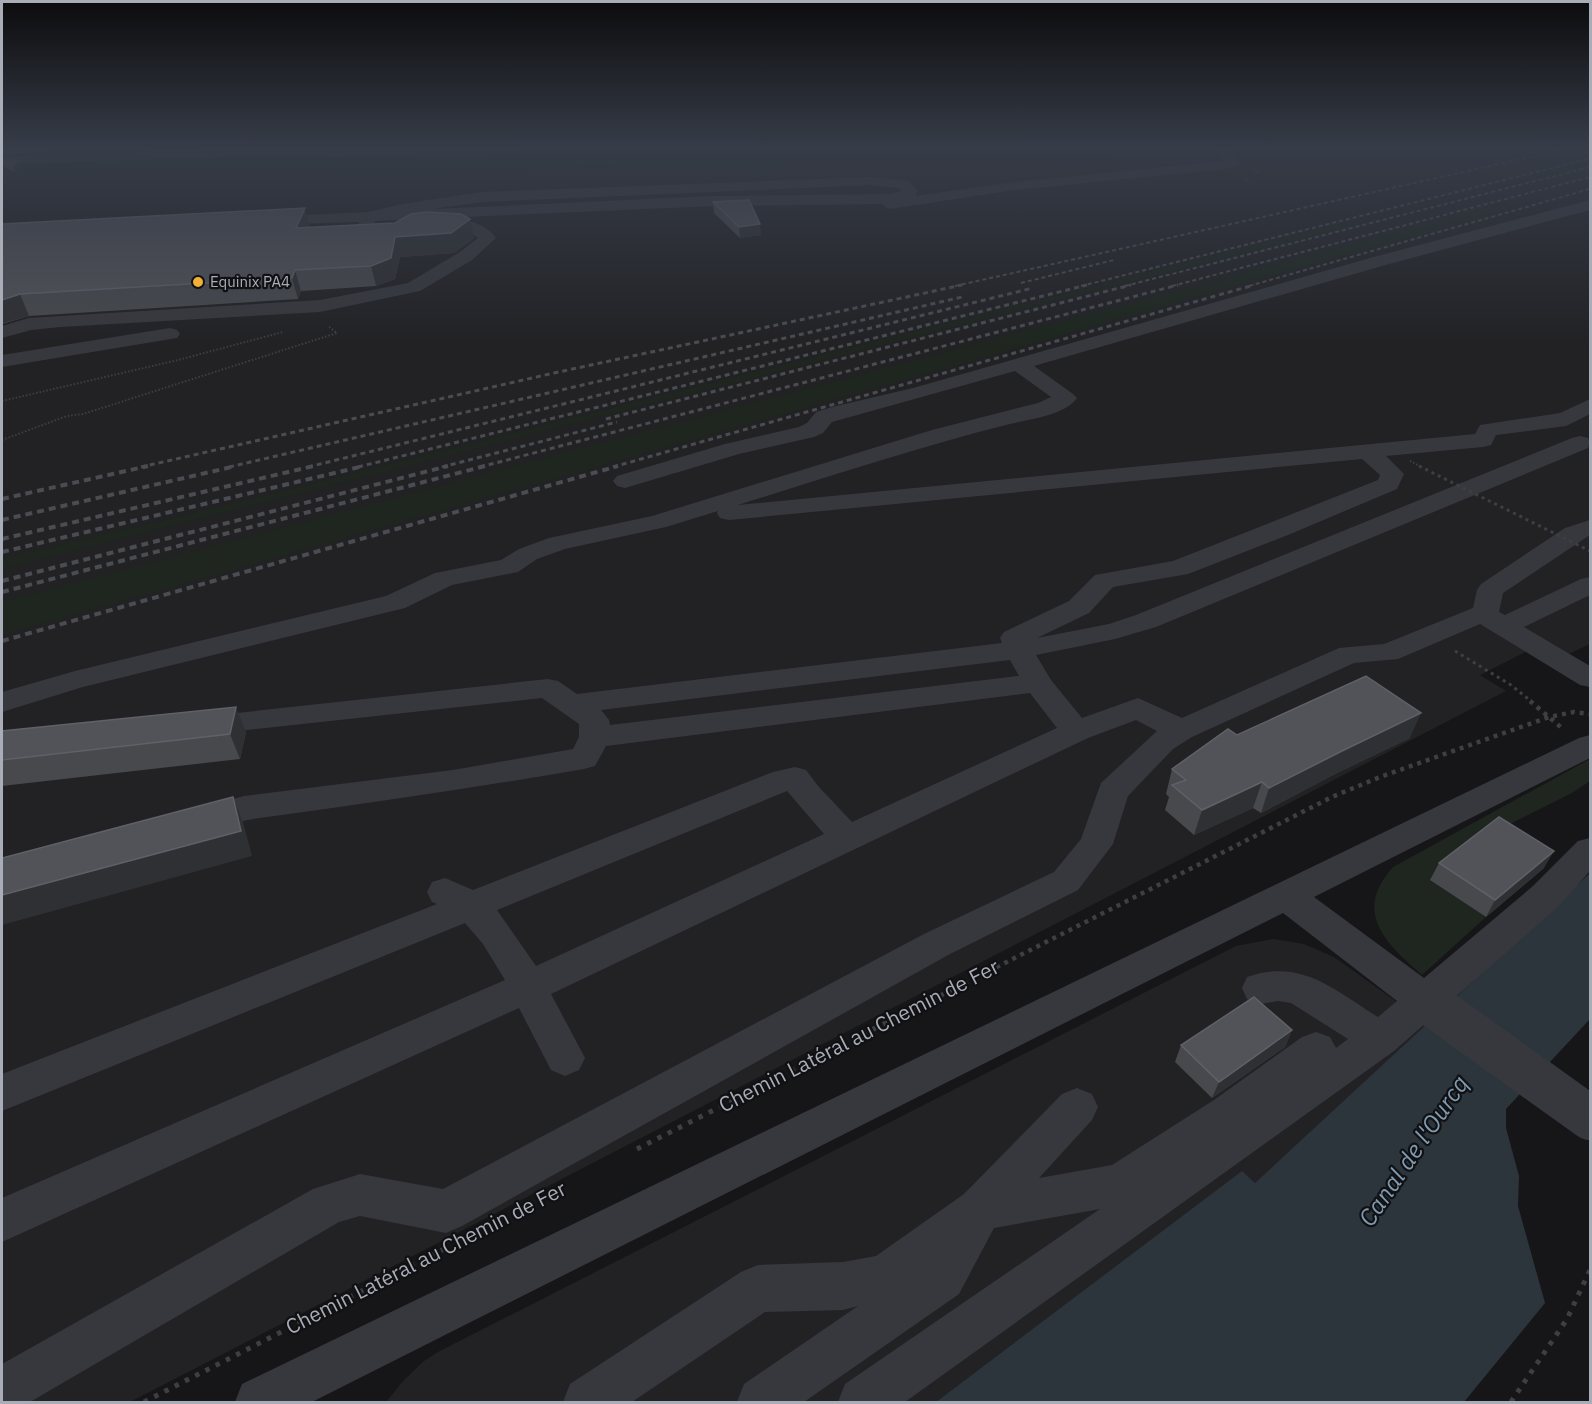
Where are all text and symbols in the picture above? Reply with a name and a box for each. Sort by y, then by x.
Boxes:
place label: Equinix PA4 [210,272,290,291]
marker: Equinix PA4 [191,275,205,289]
street label: Chemin Latéral au Chemin de Fer [714,952,1004,1118]
water label: Canal de l'Ourcq [1351,1069,1475,1232]
street label: Chemin Latéral au Chemin de Fer [281,1174,571,1340]

